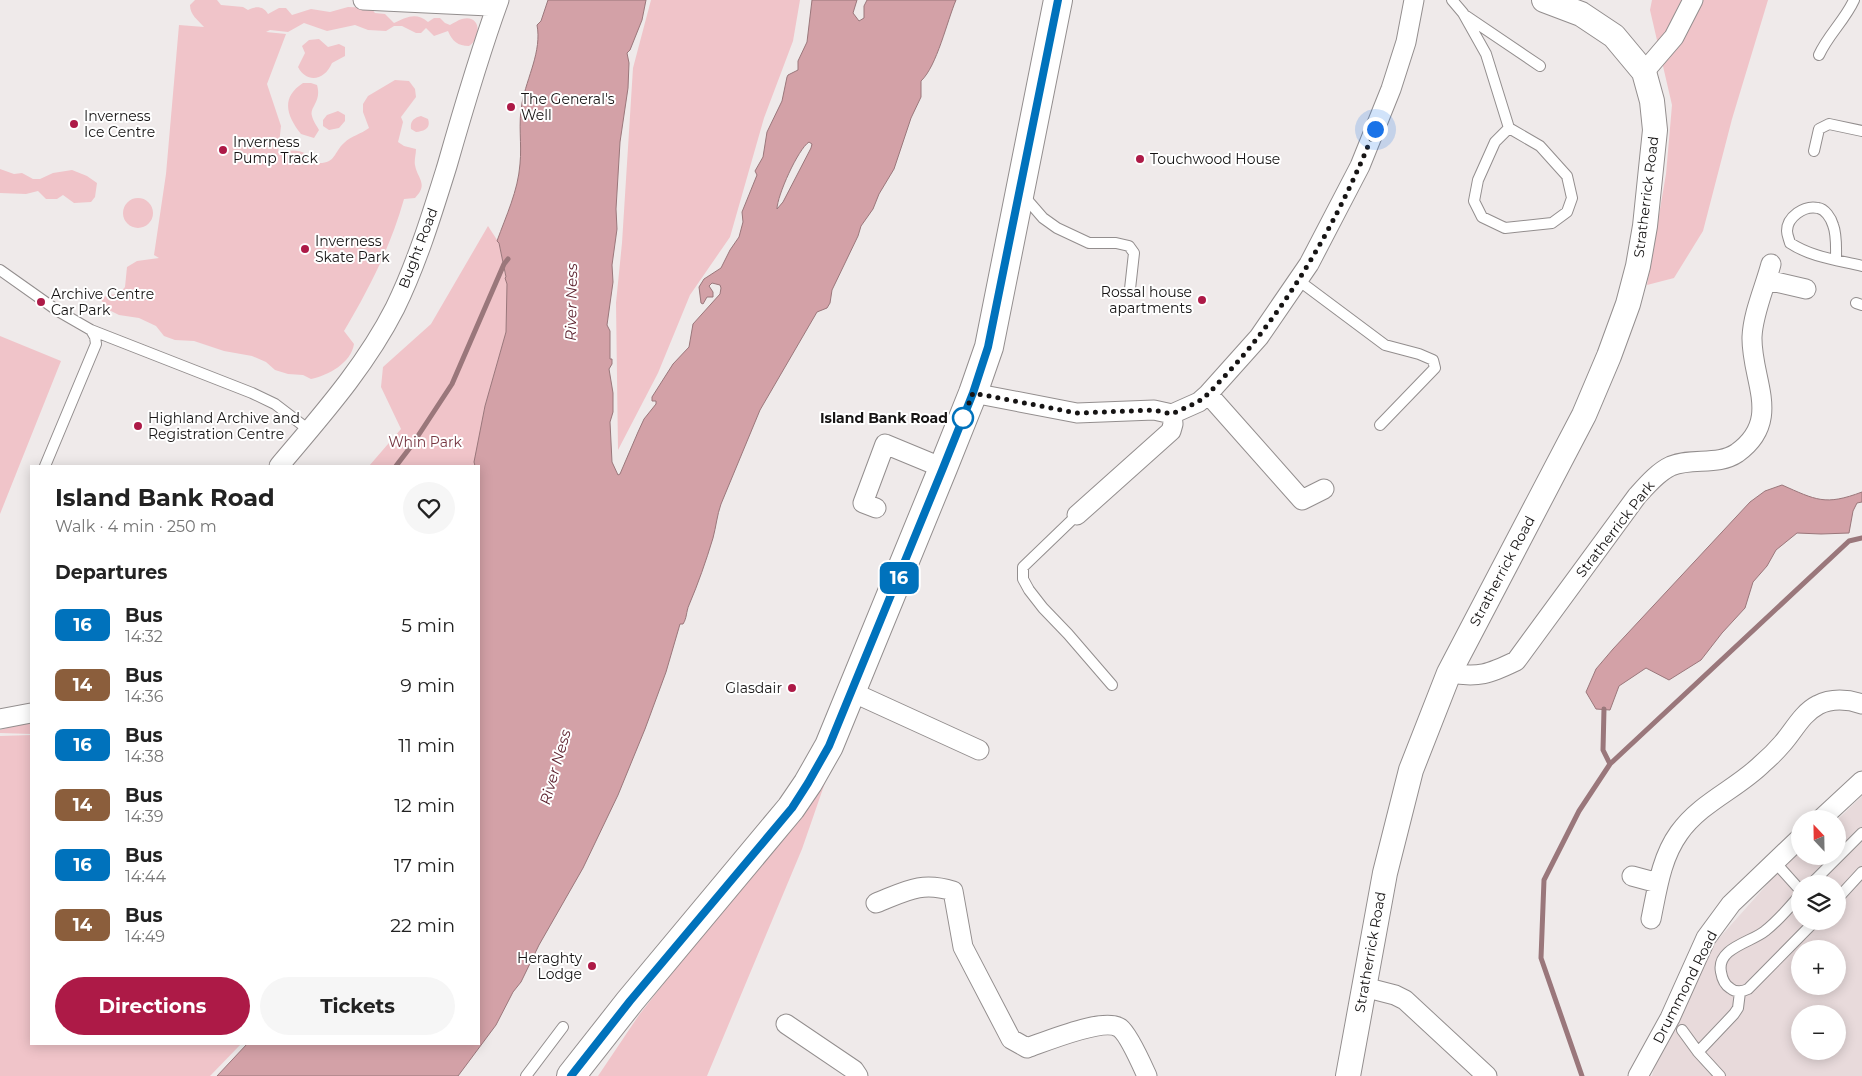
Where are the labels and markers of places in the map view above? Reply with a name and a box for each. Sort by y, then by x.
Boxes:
place label: The General's Well [521,90,615,124]
marker: The General's Well [505,101,517,113]
place label: Inverness Ice Centre [84,107,155,141]
marker: Inverness Ice Centre [68,118,80,130]
place label: Inverness Pump Track [233,133,318,167]
marker: Inverness Pump Track [217,144,229,156]
place label: Touchwood House [1150,150,1280,168]
marker: Touchwood House [1134,153,1146,165]
place label: Inverness Skate Park [315,232,390,266]
marker: Inverness Skate Park [299,243,311,255]
place label: Rossal house apartments [1101,283,1192,317]
place label: Archive Centre Car Park [51,285,154,319]
marker: Rossal house apartments [1196,294,1208,306]
marker: Archive Centre Car Park [35,296,47,308]
marker: Island Bank Road [952,407,974,429]
place label: Highland Archive and Registration Centre [148,409,300,443]
place label: Island Bank Road [820,409,948,427]
marker: Highland Archive and Registration Centre [132,420,144,432]
place label: Glasdair [725,679,782,697]
marker: Glasdair [786,682,798,694]
place label: Heraghty Lodge [517,949,582,983]
marker: Heraghty Lodge [586,960,598,972]

